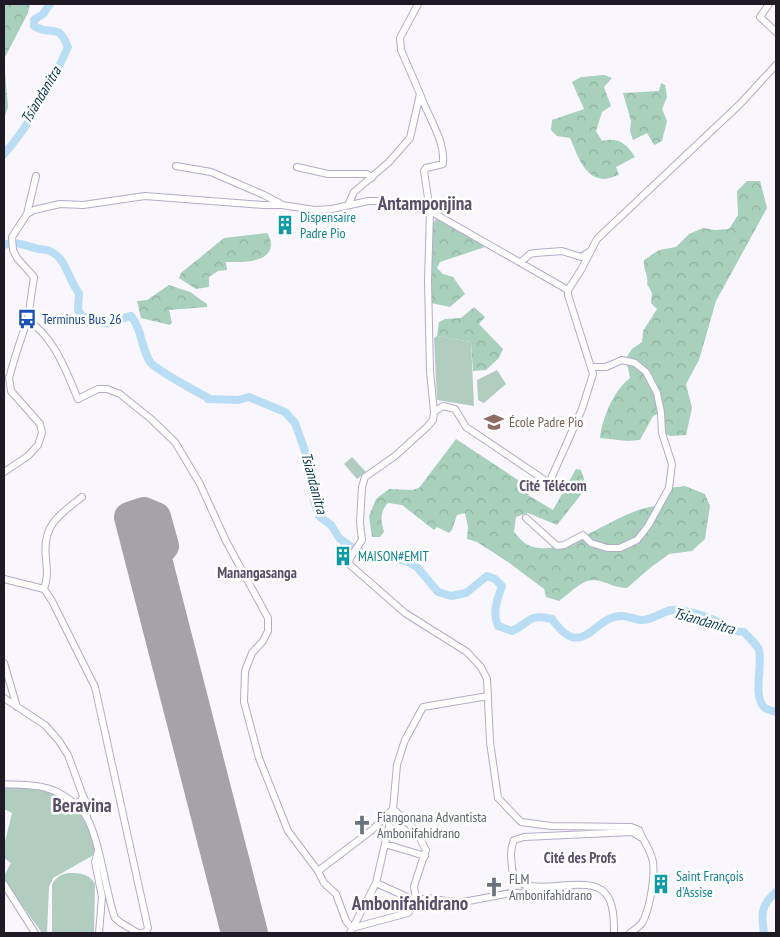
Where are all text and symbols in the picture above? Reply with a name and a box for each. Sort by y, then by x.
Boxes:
water label: Tsiandanitra [16,62,65,127]
district label: Antamponjina [377,191,472,215]
place label: Dispensaire Padre Pio [300,208,356,242]
building icon: Dispensaire Padre Pio [274,214,296,236]
bus stop icon: Terminus Bus 26 [16,308,38,330]
place label: Terminus Bus 26 [42,310,121,328]
school or university icon: École Padre Pio [483,411,505,433]
place label: École Padre Pio [509,413,583,431]
water label: Tsiandanitra [297,450,332,517]
district label: Cité Télécom [519,476,587,495]
building icon: MAISON#EMIT [332,545,354,567]
place label: MAISON#EMIT [358,547,429,565]
district label: Manangasanga [217,563,297,582]
water label: Tsiandanitra [671,603,738,639]
district label: Beravina [52,793,112,817]
place label: Fiangonana Advantista Ambonifahidrano [377,808,487,842]
church icon: Fiangonana Advantista Ambonifahidrano [351,814,373,836]
district label: Cité des Profs [544,848,616,867]
place label: Saint François d'Assise [676,867,744,901]
place label: FLM Ambonifahidrano [509,870,592,904]
building icon: Saint François d'Assise [650,873,672,895]
church icon: FLM Ambonifahidrano [483,876,505,898]
district label: Ambonifahidrano [351,891,468,915]

